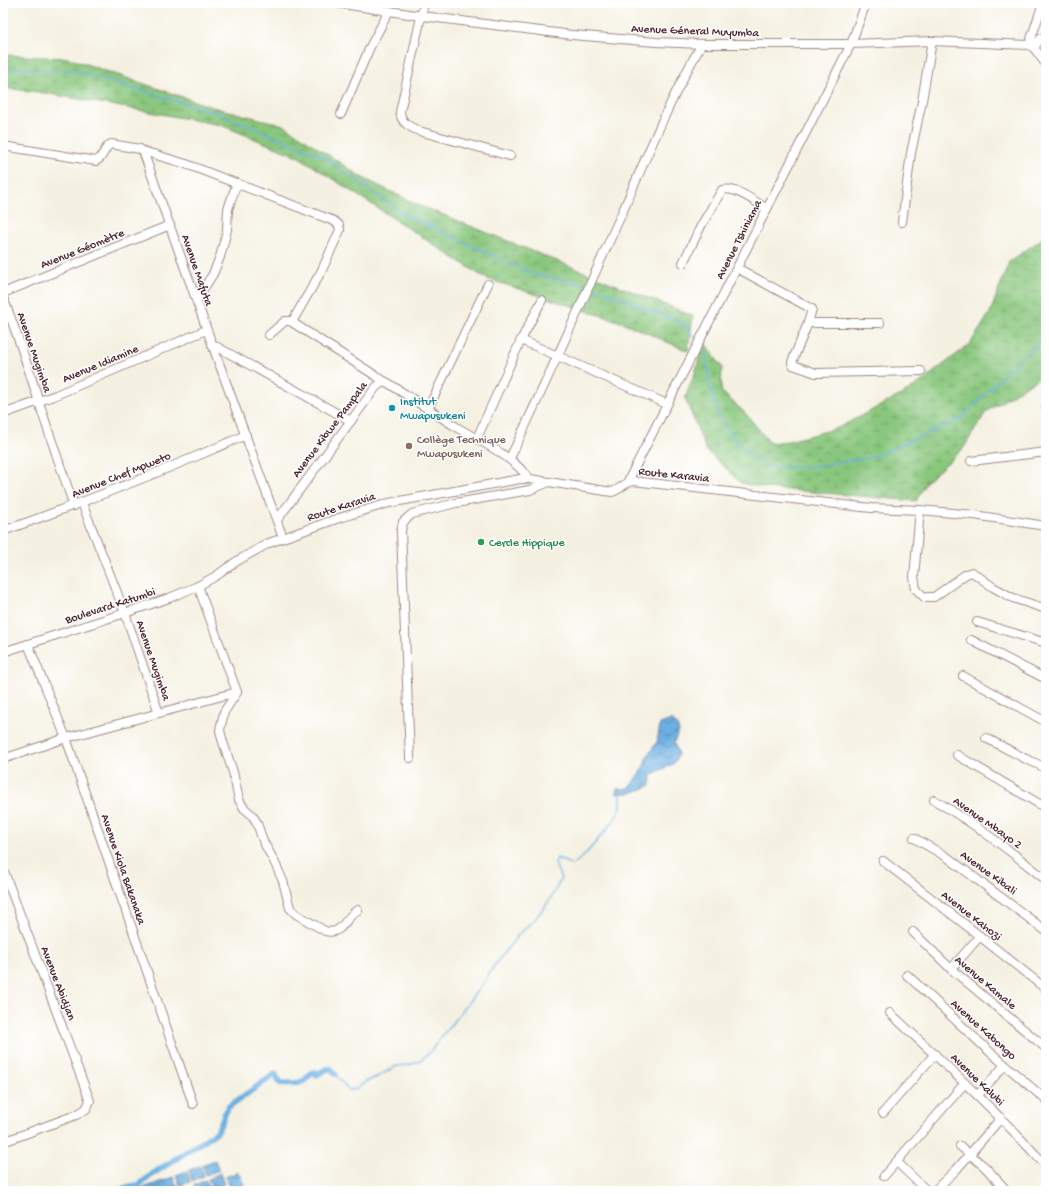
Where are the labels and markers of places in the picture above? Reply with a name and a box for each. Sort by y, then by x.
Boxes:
place label: Institut Mwapusukeni [400,396,466,424]
marker: Institut Mwapusukeni [387,403,397,413]
place label: Collège Technique Mwapusukeni [417,434,507,462]
marker: Collège Technique Mwapusukeni [404,441,414,451]
marker: Cercle Hippique [476,537,486,547]
place label: Cercle Hippique [489,537,565,551]

